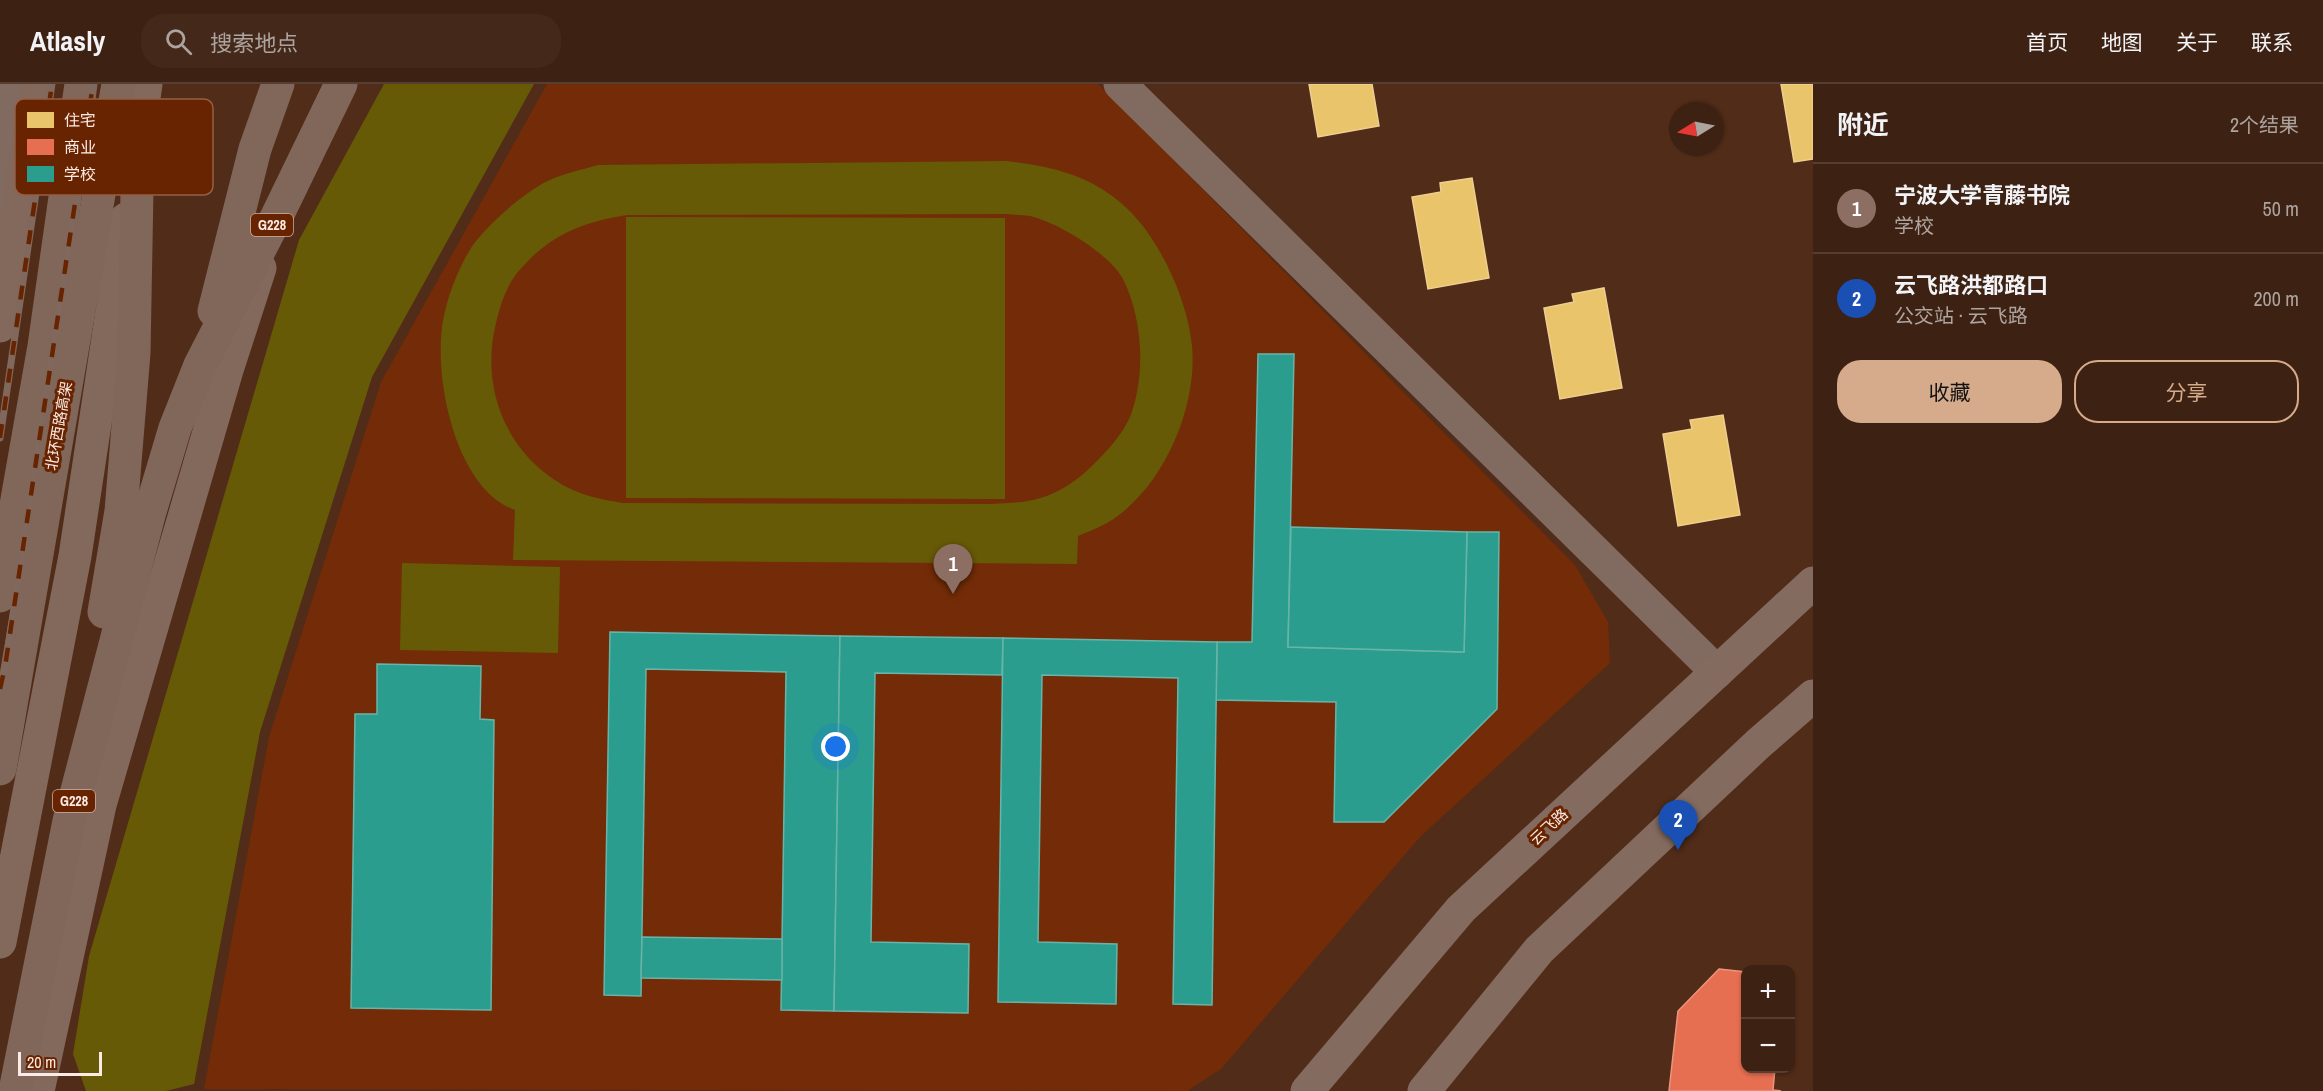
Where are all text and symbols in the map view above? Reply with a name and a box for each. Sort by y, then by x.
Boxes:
search box [141,14,561,68]
text: Atlasly [30,22,105,60]
icon: search [162,25,195,58]
text: 搜索地点 [210,28,298,58]
text: 首页 [2026,28,2068,57]
text: 地图 [2101,28,2143,57]
text: 关于 [2176,28,2218,57]
text: 联系 [2251,28,2293,57]
legend [15,99,213,195]
north arrow [1669,102,1723,156]
text: 附近 [1837,107,1889,142]
text: 住宅 [64,109,96,131]
text: 2个结果 [2230,111,2299,138]
text: 商业 [64,136,96,158]
text: 学校 [64,163,96,185]
text: 宁波大学青藤书院 [1894,180,2070,210]
text: 1 [1852,195,1861,222]
text: 50 m [2263,195,2299,222]
text: 学校 [1894,212,1934,239]
road number: G228 [251,214,293,236]
text: 云飞路洪都路口 [1894,270,2048,300]
text: 2 [1852,285,1861,312]
text: 200 m [2253,285,2299,312]
text: 公交站 · 云飞路 [1894,302,2028,329]
button: 收藏 [1837,360,2062,423]
button: 分享 [2074,360,2299,423]
street label: 北环西路高架 [40,380,77,472]
pin: 1 [934,544,972,594]
your location [821,732,850,761]
road number: G228 [53,790,95,812]
pin: 2 [1658,800,1698,850]
street label: 云飞路 [1525,804,1572,850]
map controls [1741,965,1795,1073]
button: + [1741,965,1795,1019]
button: − [1741,1019,1795,1073]
scale bar [18,1049,102,1076]
text: 20 m [27,1051,56,1073]

